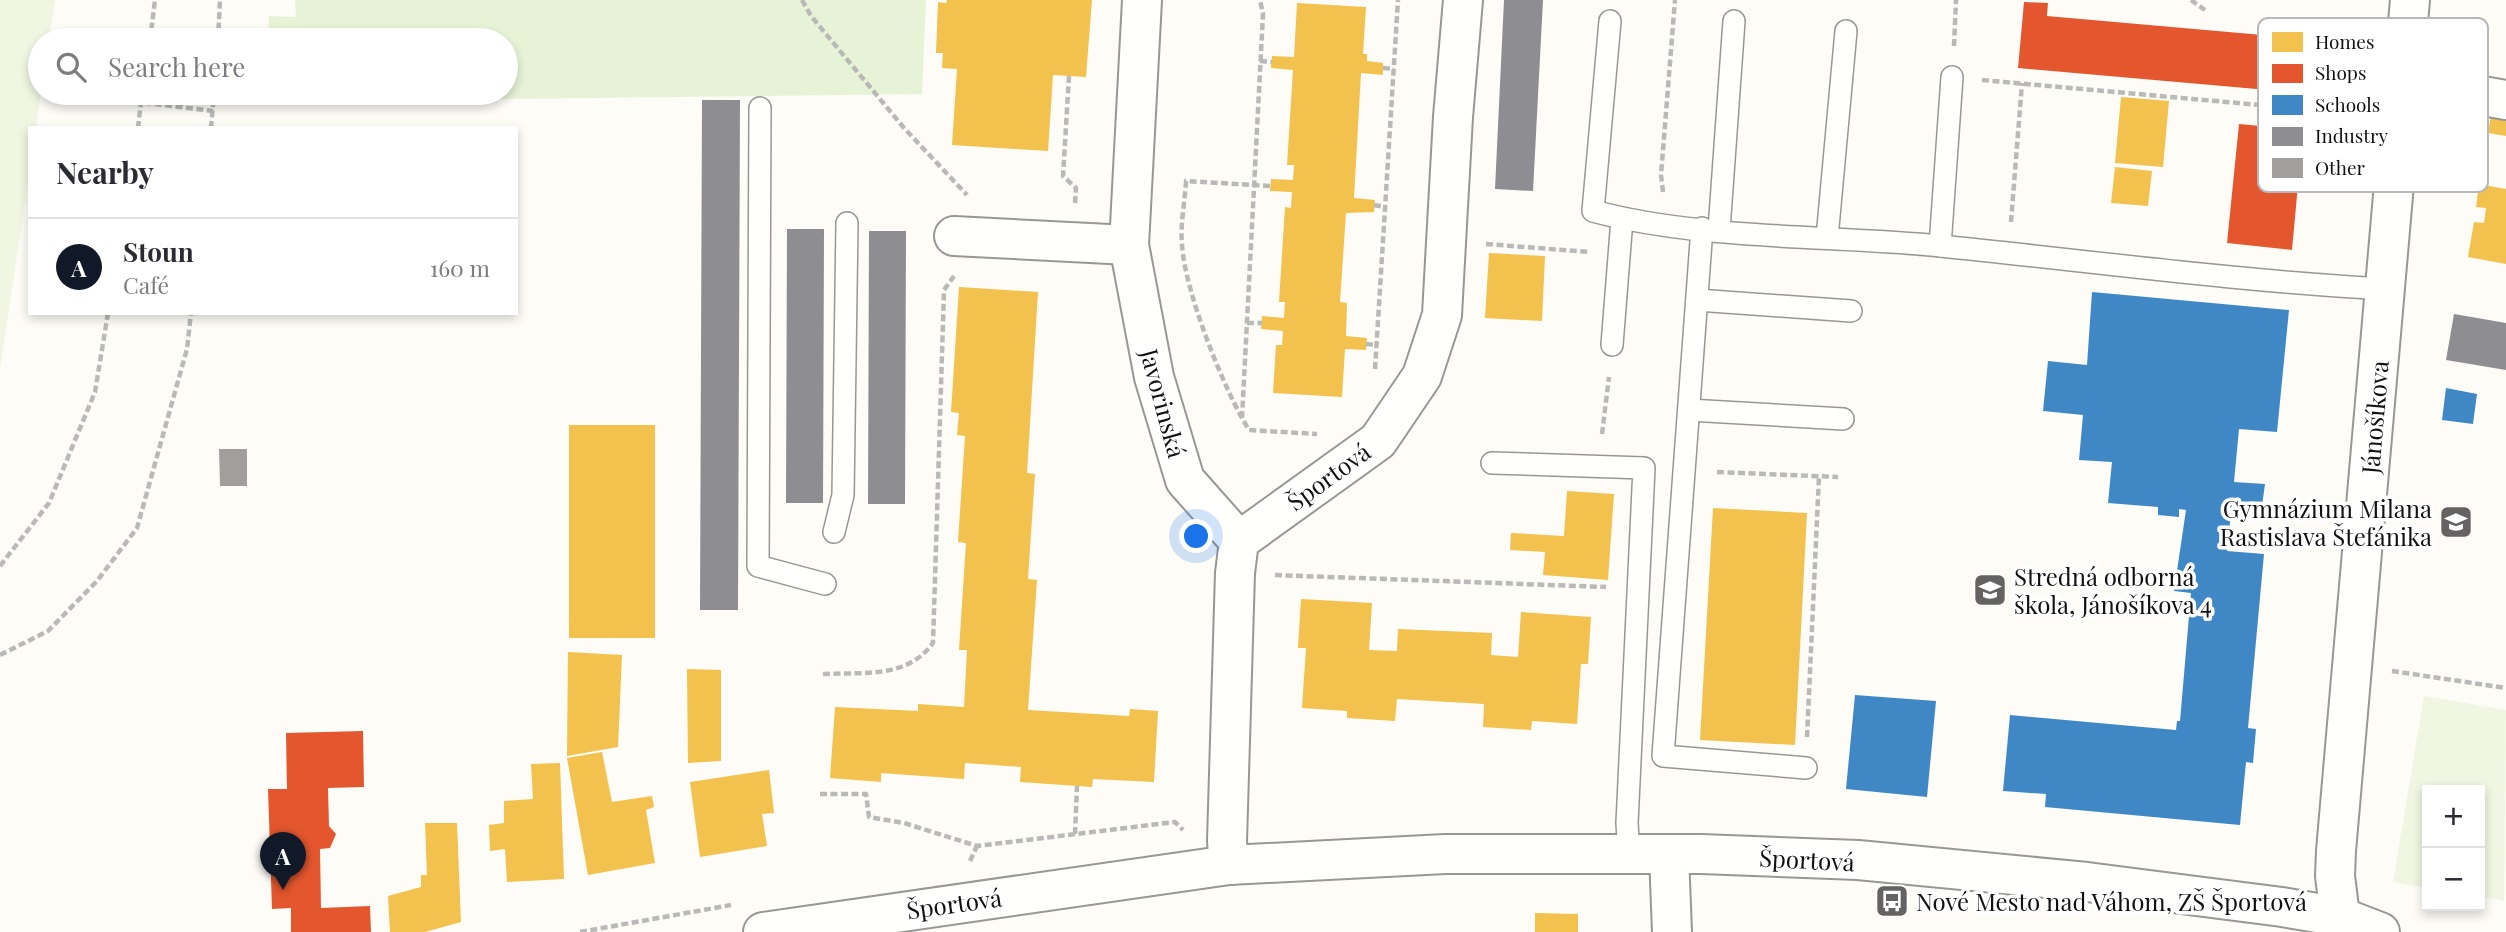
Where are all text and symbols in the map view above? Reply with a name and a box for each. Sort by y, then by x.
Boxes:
legend [2258,18,2488,192]
search box [28,28,518,105]
text: Homes [2315,28,2374,54]
icon: search [52,48,90,86]
text: Search here [108,49,245,84]
text: Shops [2315,59,2366,85]
text: Schools [2315,91,2380,117]
text: Industry [2315,122,2389,148]
text: Nearby [56,152,154,192]
text: Other [2315,154,2366,180]
text: Stoun [123,234,194,269]
text: A [71,252,87,283]
text: 160 m [430,252,490,283]
text: Café [123,269,169,300]
street label: Javorinská [1134,344,1194,461]
street label: Jánošíkova [2353,359,2395,476]
street label: Športová [1280,435,1376,517]
place label: Gymnázium Milana Rastislava Štefánika [2220,492,2432,552]
school or university icon: Gymnázium Milana Rastislava Štefánika [2437,503,2475,541]
your location [1179,519,1213,553]
place label: Stredná odborná škola, Jánošíkova 4 [2014,560,2212,620]
school or university icon: Stredná odborná škola, Jánošíkova 4 [1971,571,2009,609]
map controls [2422,785,2485,911]
button: + [2422,785,2485,848]
pin: A [260,832,306,890]
street label: Športová [1758,841,1856,877]
button: − [2422,848,2485,911]
street label: Športová [904,880,1004,926]
bus stop icon: Nové Mesto nad Váhom, ZŠ Športová [1873,882,1911,920]
place label: Nové Mesto nad Váhom, ZŠ Športová [1916,885,2307,917]

